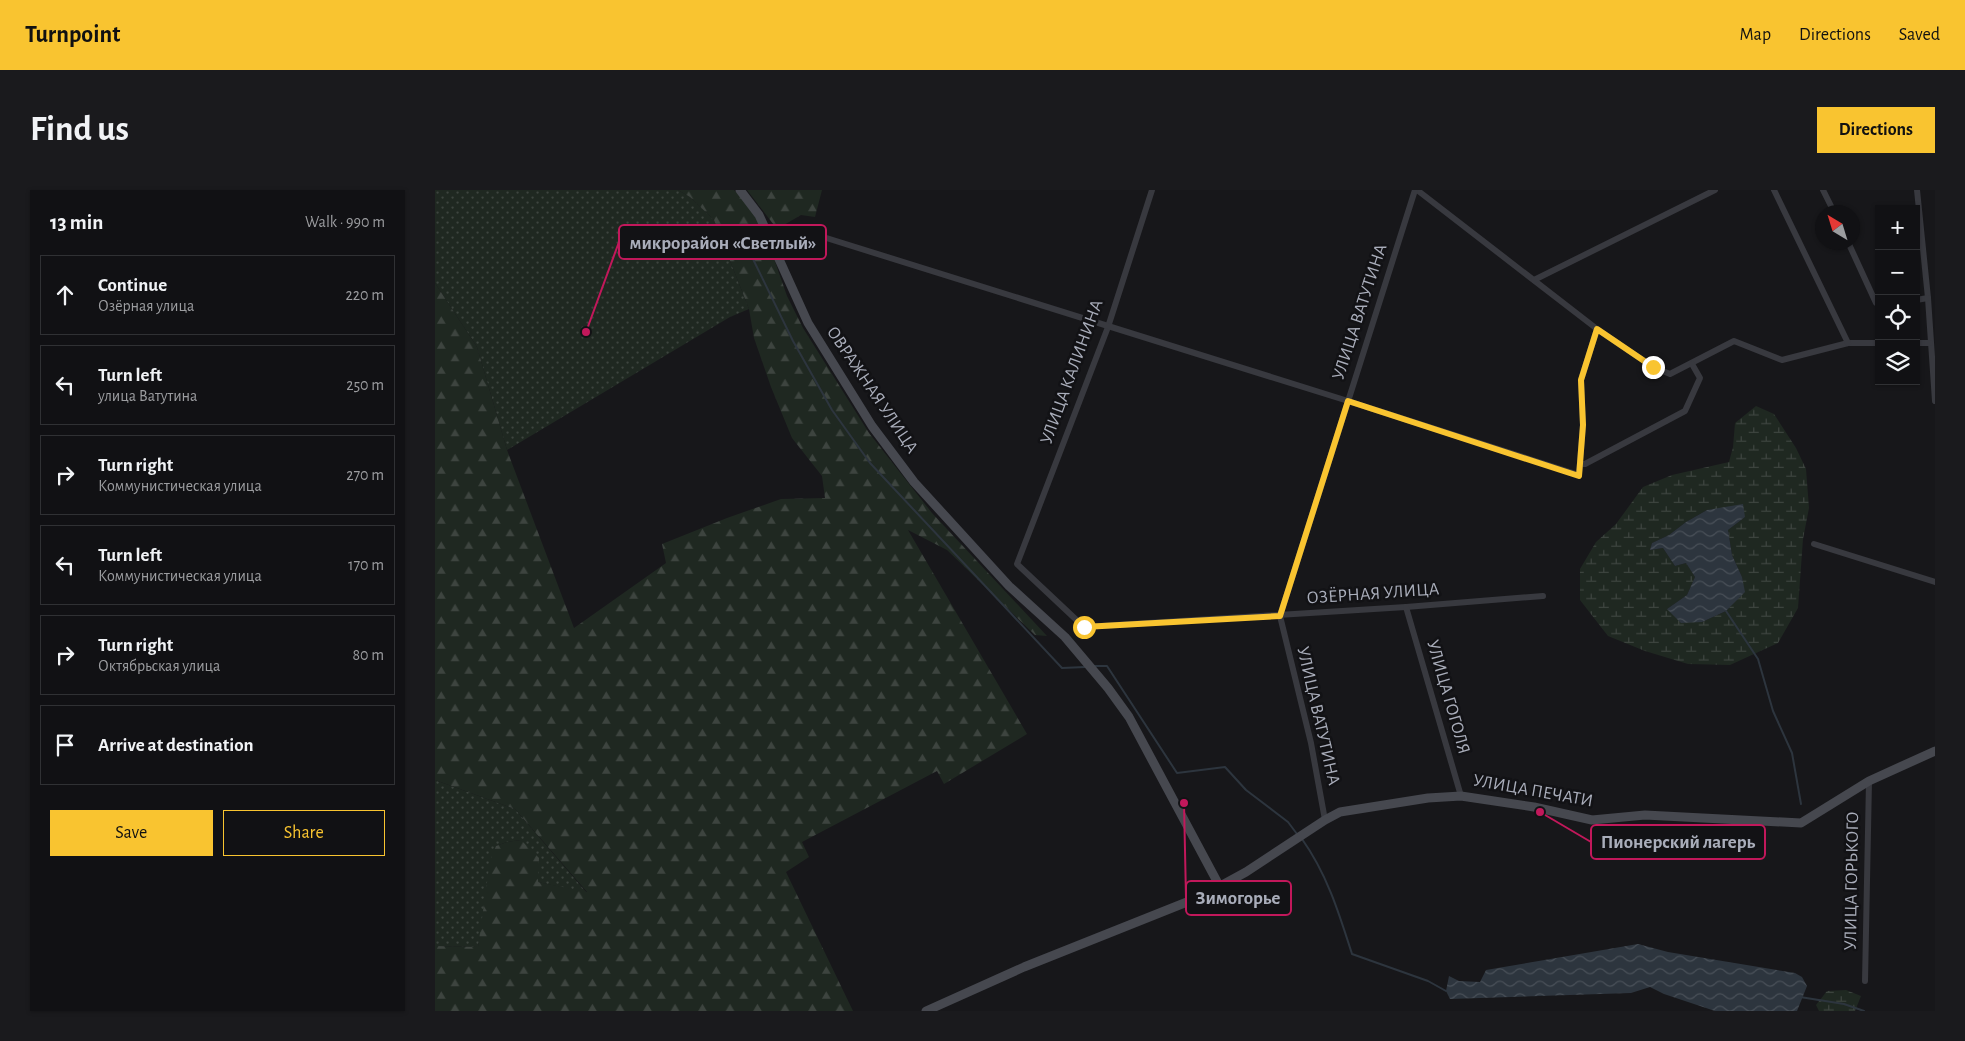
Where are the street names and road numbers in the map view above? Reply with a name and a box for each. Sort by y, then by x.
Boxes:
street label: УЛИЦА ВАТУТИНА [1330,241,1391,382]
street label: УЛИЦА КАЛИНИНА [1037,297,1107,447]
street label: ОВРАЖНАЯ УЛИЦА [823,323,921,457]
street label: ОЗЁРНАЯ УЛИЦА [1306,578,1440,608]
street label: УЛИЦА ГОГОЛЯ [1423,638,1473,756]
street label: УЛИЦА ВАТУТИНА [1293,645,1343,787]
street label: УЛИЦА ПЕЧАТИ [1471,772,1595,810]
street label: УЛИЦА ГОРЬКОГО [1842,811,1862,951]

